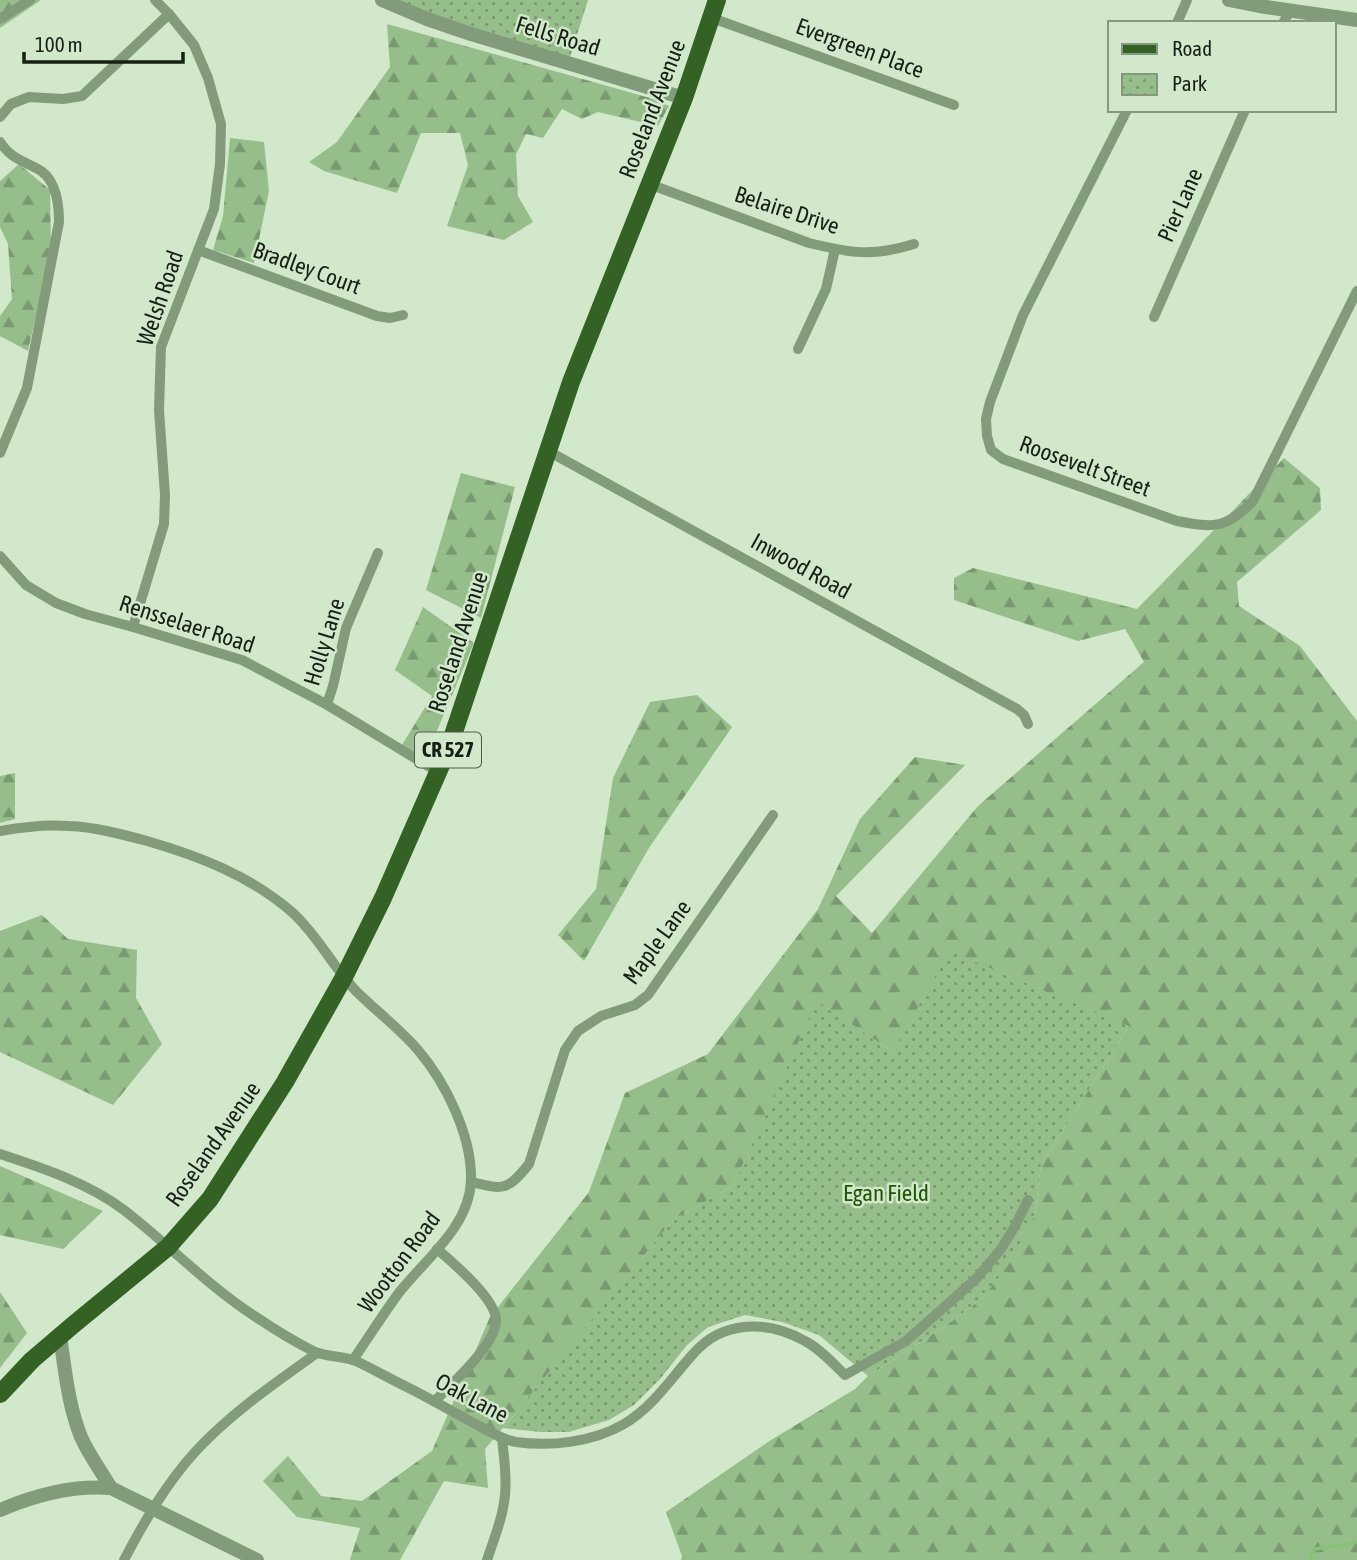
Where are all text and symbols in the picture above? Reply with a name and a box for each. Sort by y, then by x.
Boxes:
street label: Fells Road [513,11,603,61]
street label: Evergreen Place [792,13,928,83]
scale bar [24,21,184,65]
legend [1108,21,1336,112]
text: 100 m [35,32,83,56]
street label: Roseland Avenue [614,36,690,182]
text: Road [1172,36,1212,60]
text: Park [1172,71,1207,95]
street label: Pier Lane [1152,164,1208,246]
street label: Belaire Drive [731,181,843,239]
street label: Bradley Court [249,236,365,300]
street label: Welsh Road [132,247,188,349]
street label: Roosevelt Street [1016,430,1154,502]
street label: Inwood Road [747,528,855,604]
street label: Roseland Avenue [423,568,493,716]
street label: Rensselaer Road [116,590,258,658]
street label: Holly Lane [298,595,350,689]
road number: CR 527 [415,732,481,768]
street label: Maple Lane [618,895,696,989]
street label: Roseland Avenue [160,1077,266,1211]
park label: Egan Field [843,1180,929,1206]
street label: Wootton Road [353,1206,445,1318]
street label: Oak Lane [431,1368,513,1428]

